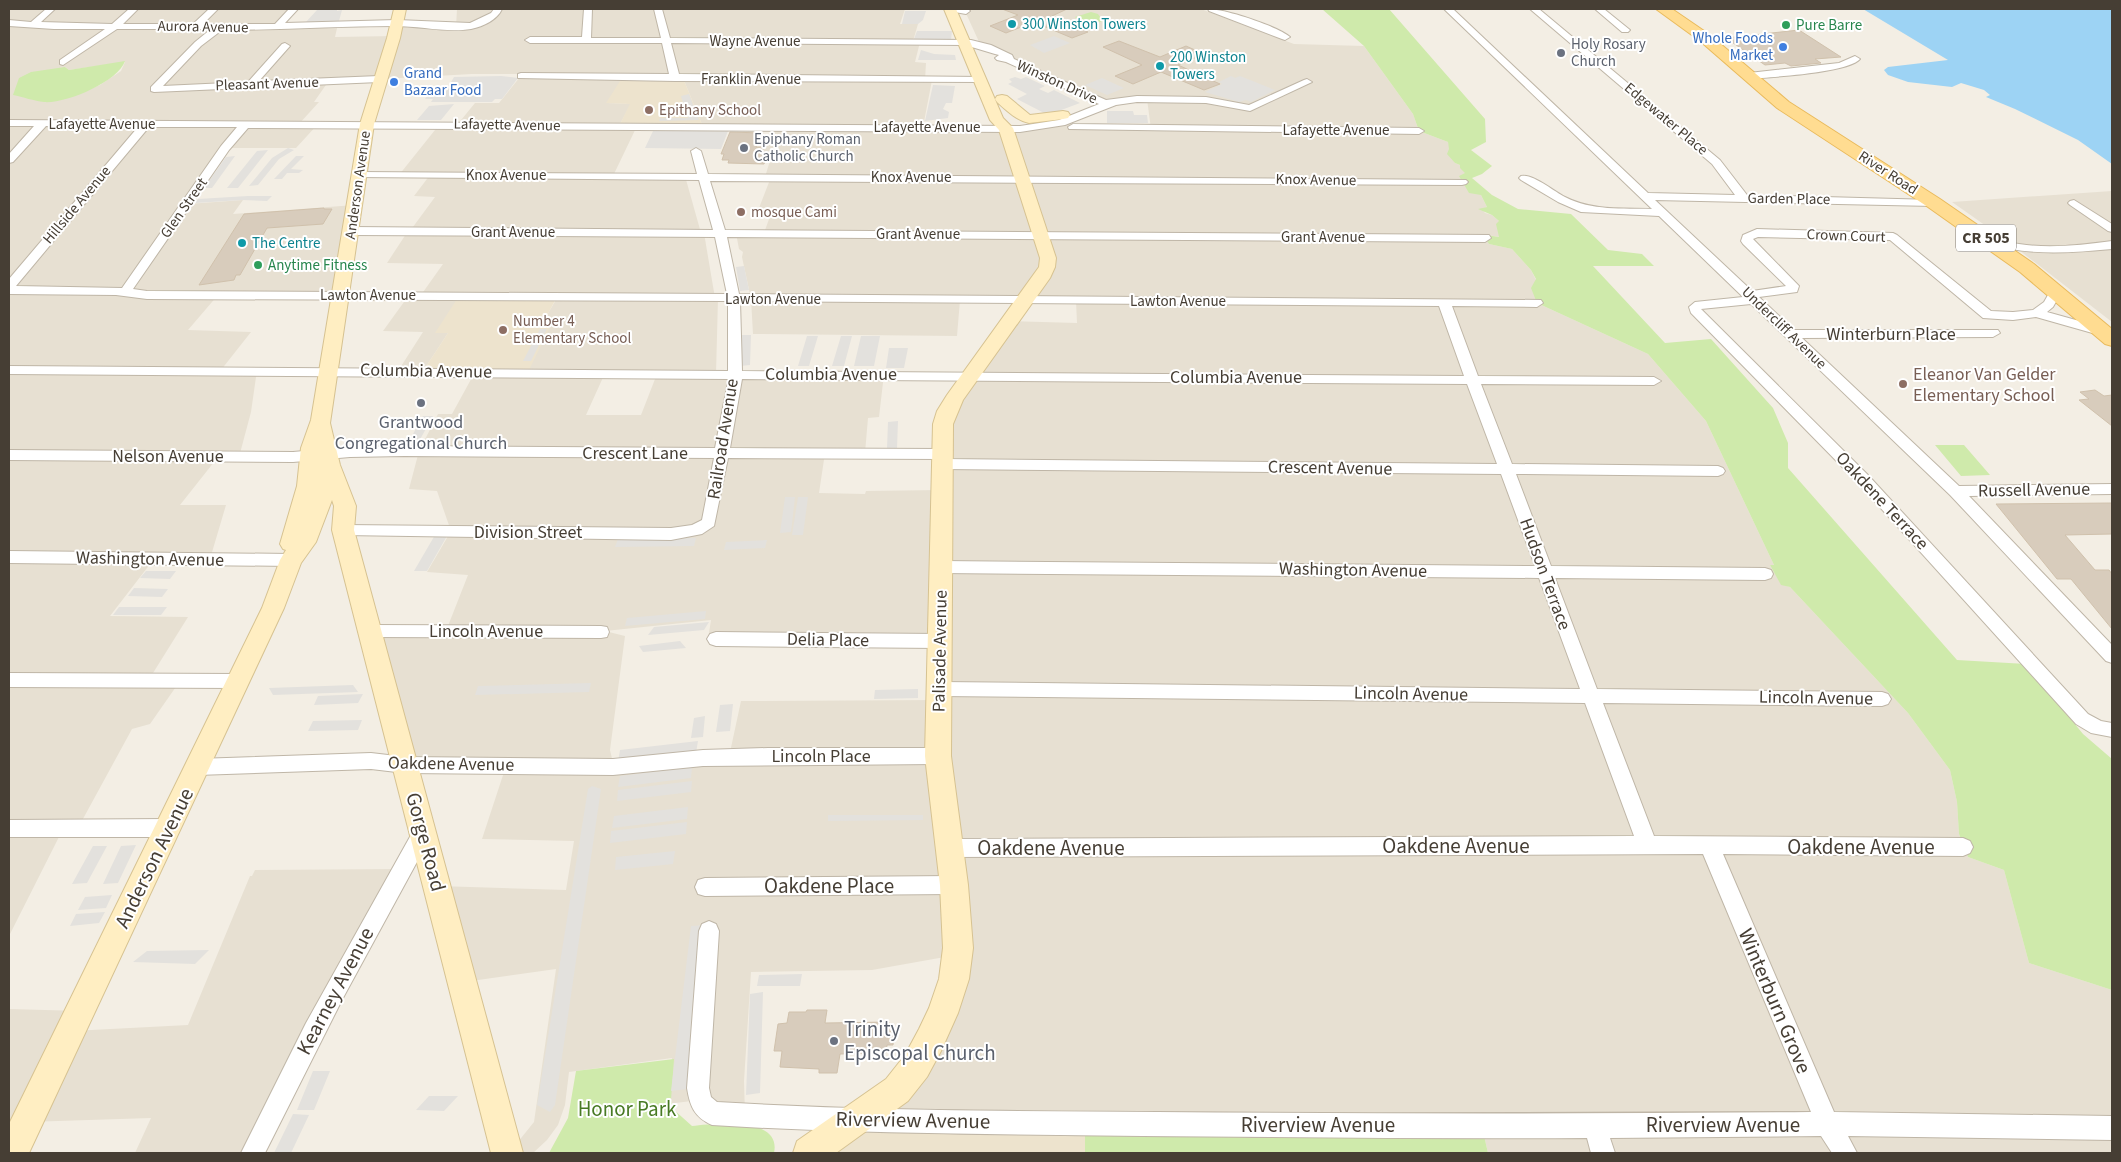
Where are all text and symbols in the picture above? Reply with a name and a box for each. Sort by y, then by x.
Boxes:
place label: 300 Winston Towers [1022,14,1146,35]
place label: Pure Barre [1796,15,1862,36]
street label: Aurora Avenue [157,16,249,38]
marker: 300 Winston Towers [1006,18,1018,30]
marker: Pure Barre [1780,19,1792,31]
place label: Whole Foods Market [1693,28,1773,66]
street label: Wayne Avenue [710,31,801,52]
place label: Holy Rosary Church [1571,34,1646,72]
marker: Whole Foods Market [1777,41,1789,53]
place label: 200 Winston Towers [1170,47,1246,85]
marker: Holy Rosary Church [1555,47,1567,59]
street label: Winston Drive [1013,55,1101,109]
marker: 200 Winston Towers [1154,60,1166,72]
place label: Grand Bazaar Food [404,63,482,101]
street label: Franklin Avenue [701,69,801,90]
street label: Pleasant Avenue [215,72,319,96]
marker: Grand Bazaar Food [388,76,400,88]
street label: Edgewater Place [1620,78,1712,160]
place label: Epithany School [659,100,761,121]
marker: Epithany School [643,104,655,116]
street label: Lafayette Avenue [48,114,156,135]
street label: Lafayette Avenue [453,114,561,136]
street label: Lafayette Avenue [873,117,981,138]
street label: Lafayette Avenue [1282,120,1390,141]
place label: Epiphany Roman Catholic Church [754,129,861,167]
street label: Anderson Avenue [340,130,376,240]
marker: Epiphany Roman Catholic Church [738,142,750,154]
street label: River Road [1854,146,1922,200]
street label: Hillside Avenue [38,161,116,249]
street label: Knox Avenue [466,165,546,186]
street label: Knox Avenue [871,167,951,188]
street label: Knox Avenue [1275,169,1357,191]
street label: Glen Street [156,174,212,242]
street label: Garden Place [1747,188,1831,210]
place label: mosque Cami [751,202,837,223]
marker: mosque Cami [735,206,747,218]
street label: Grant Avenue [471,222,555,243]
street label: Grant Avenue [876,224,960,245]
street label: Crown Court [1806,224,1886,248]
road number: CR 505 [1956,224,2016,252]
street label: Grant Avenue [1281,227,1365,248]
place label: The Centre [252,233,320,254]
marker: The Centre [236,237,248,249]
place label: Anytime Fitness [268,255,367,276]
marker: Anytime Fitness [252,259,264,271]
street label: Undercliff Avenue [1737,282,1831,374]
street label: Lawton Avenue [320,285,416,306]
street label: Lawton Avenue [725,289,821,310]
street label: Lawton Avenue [1130,291,1226,312]
place label: Number 4 Elementary School [513,311,631,349]
street label: Winterburn Place [1826,322,1956,347]
marker: Number 4 Elementary School [497,324,509,336]
street label: Columbia Avenue [360,357,492,385]
street label: Columbia Avenue [765,362,897,387]
place label: Eleanor Van Gelder Elementary School [1913,362,2056,408]
street label: Columbia Avenue [1170,365,1302,390]
street label: Railroad Avenue [701,377,745,501]
marker: Eleanor Van Gelder Elementary School [1897,378,1909,390]
marker: Grantwood Congregational Church [415,397,427,409]
place label: Grantwood Congregational Church [335,410,507,456]
street label: Crescent Lane [582,441,688,466]
street label: Nelson Avenue [112,444,224,469]
street label: Oakdene Terrace [1830,446,1934,556]
street label: Crescent Avenue [1268,454,1393,482]
street label: Russell Avenue [1978,477,2090,503]
street label: Hudson Terrace [1513,514,1577,634]
street label: Division Street [474,520,582,545]
street label: Washington Avenue [76,545,224,573]
street label: Washington Avenue [1279,556,1427,584]
street label: Palisade Avenue [926,590,954,712]
street label: Lincoln Avenue [429,619,543,644]
street label: Delia Place [787,627,869,653]
street label: Lincoln Avenue [1354,681,1468,707]
street label: Lincoln Avenue [1759,685,1873,711]
street label: Lincoln Place [771,744,871,769]
street label: Oakdene Avenue [388,750,514,778]
street label: Anderson Avenue [107,783,201,933]
street label: Gorge Road [398,789,454,895]
street label: Oakdene Avenue [1382,831,1530,861]
street label: Oakdene Avenue [1787,832,1935,862]
street label: Oakdene Avenue [977,833,1125,863]
street label: Oakdene Place [764,871,894,901]
street label: Kearney Avenue [289,922,381,1060]
street label: Winterburn Grove [1731,924,1819,1078]
place label: Trinity Episcopal Church [844,1014,996,1068]
marker: Trinity Episcopal Church [828,1035,840,1047]
park label: Honor Park [578,1094,677,1124]
street label: Riverview Avenue [835,1104,991,1136]
street label: Riverview Avenue [1241,1110,1395,1140]
street label: Riverview Avenue [1646,1110,1800,1140]

